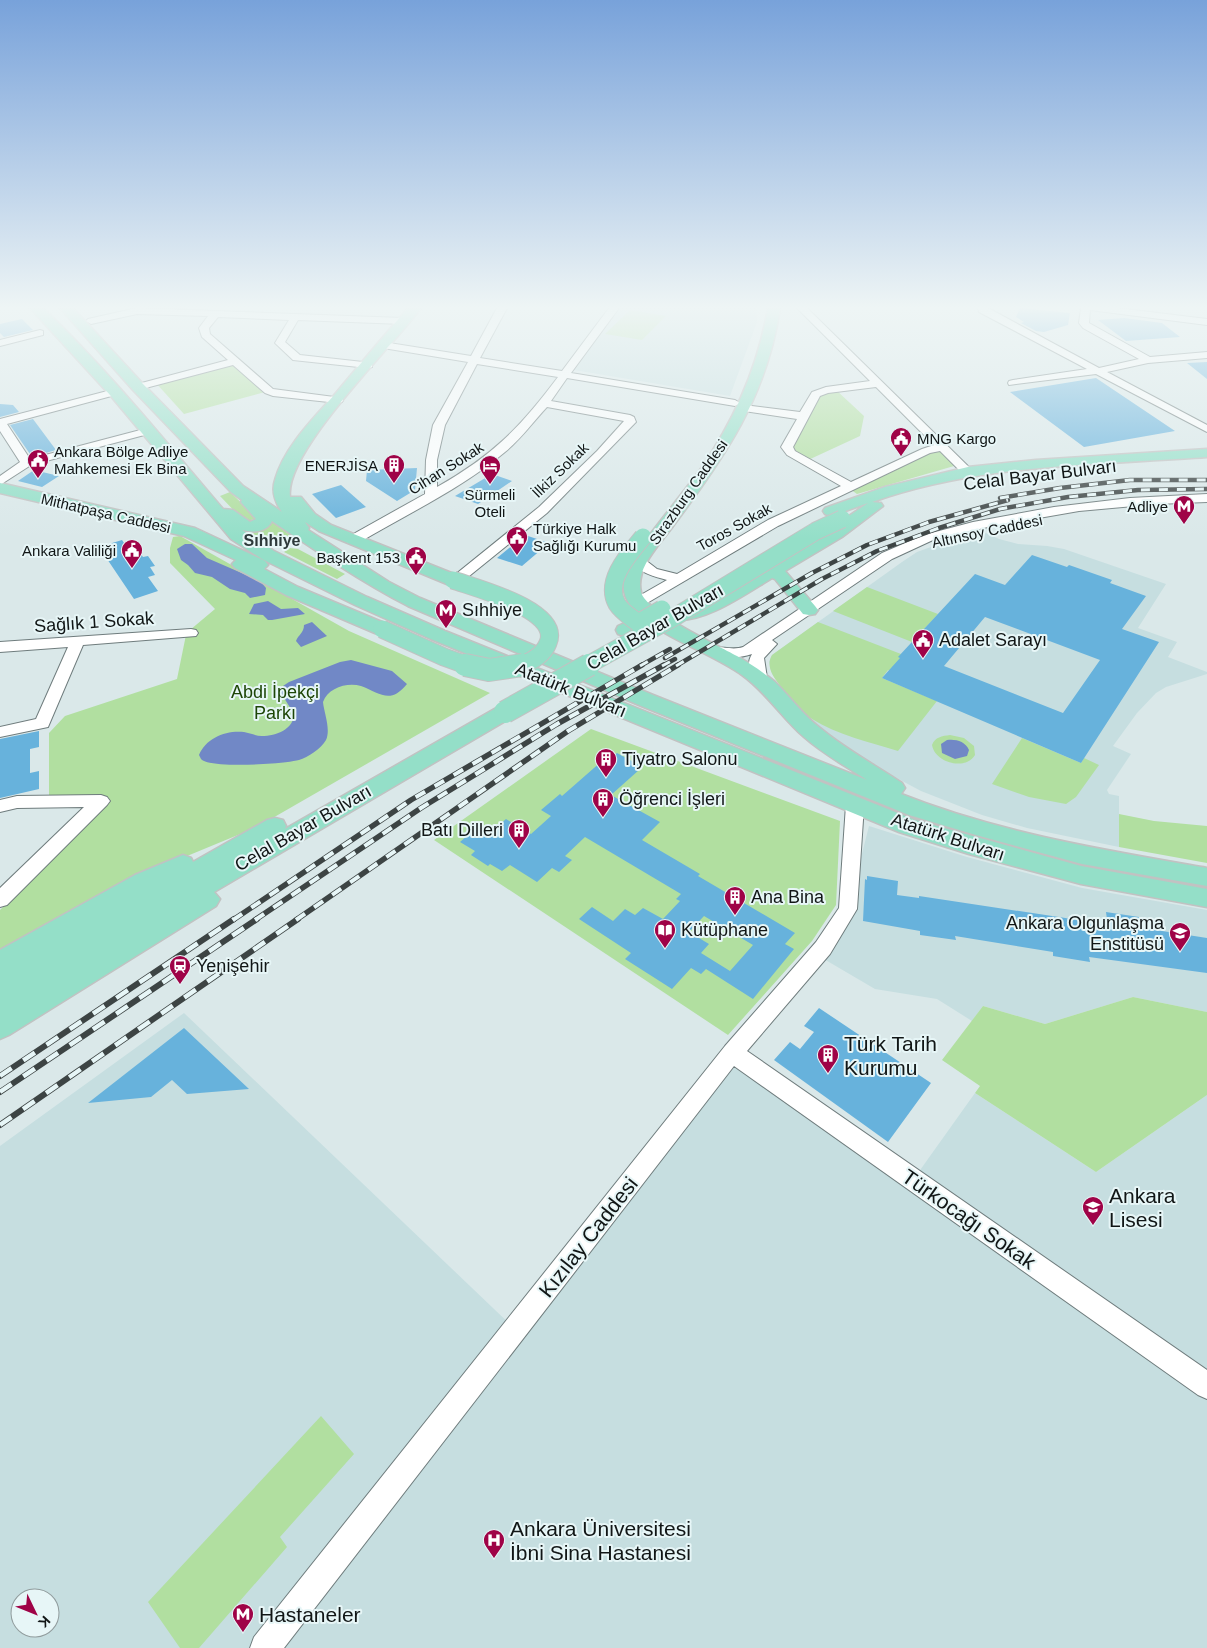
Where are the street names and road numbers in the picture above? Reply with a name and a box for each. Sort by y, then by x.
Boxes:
street label: Strazburg Caddesi [645,436,731,548]
street label: Cihan Sokak [405,438,487,498]
street label: İlkiz Sokak [528,439,592,501]
street label: Celal Bayar Bulvarı [962,456,1118,494]
street label: Mithatpaşa Caddesi [39,490,173,536]
street label: Toros Sokak [694,499,775,554]
street label: Altınsoy Caddesi [930,511,1044,551]
street label: Celal Bayar Bulvarı [583,580,727,674]
street label: Sağlık 1 Sokak [33,608,156,636]
street label: Atatürk Bulvarı [513,659,629,721]
street label: Celal Bayar Bulvarı [231,781,375,875]
street label: Atatürk Bulvarı [889,809,1007,865]
street label: Türkocağı Sokak [898,1164,1041,1274]
street label: Kızılay Caddesi [534,1172,642,1302]

